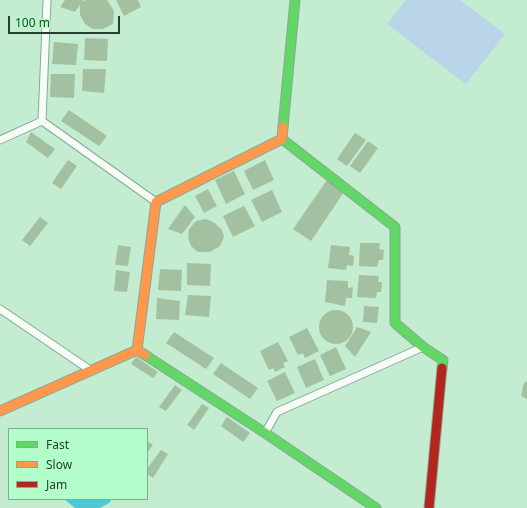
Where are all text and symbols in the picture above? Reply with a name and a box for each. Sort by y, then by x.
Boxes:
scale bar [10,8,122,34]
text: 100 m [15,14,50,31]
legend [8,428,148,500]
text: Fast [46,436,69,453]
text: Slow [46,456,72,473]
text: Jam [46,476,67,493]

